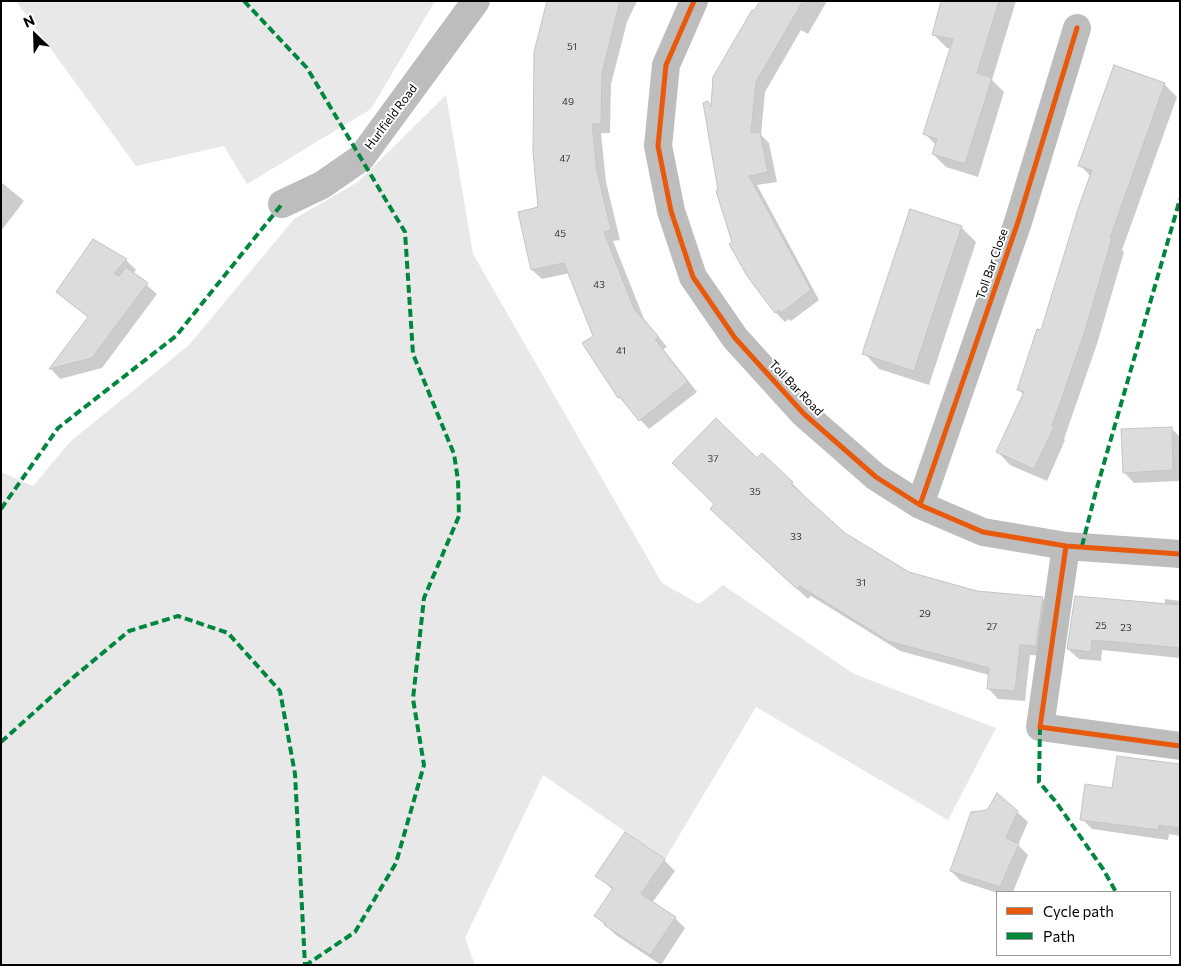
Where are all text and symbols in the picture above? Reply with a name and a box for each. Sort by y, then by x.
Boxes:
north arrow [10,10,60,60]
text: N [20,11,37,31]
house number: 51 [567,41,577,53]
street label: Hurlfield Road [362,82,420,152]
house number: 49 [562,96,574,108]
house number: 47 [559,153,571,165]
street label: Toll Bar Close [973,227,1011,301]
house number: 45 [554,228,566,240]
house number: 43 [593,279,605,291]
house number: 41 [616,345,626,357]
street label: Toll Bar Road [766,357,826,419]
house number: 37 [708,453,718,465]
house number: 35 [749,486,761,498]
house number: 33 [790,531,802,543]
house number: 31 [856,577,866,589]
house number: 29 [919,608,931,620]
house number: 25 [1095,620,1107,632]
house number: 27 [987,621,997,633]
house number: 23 [1120,622,1132,634]
legend [996,891,1171,956]
text: Cycle path [1043,902,1114,920]
text: Path [1043,927,1075,945]

